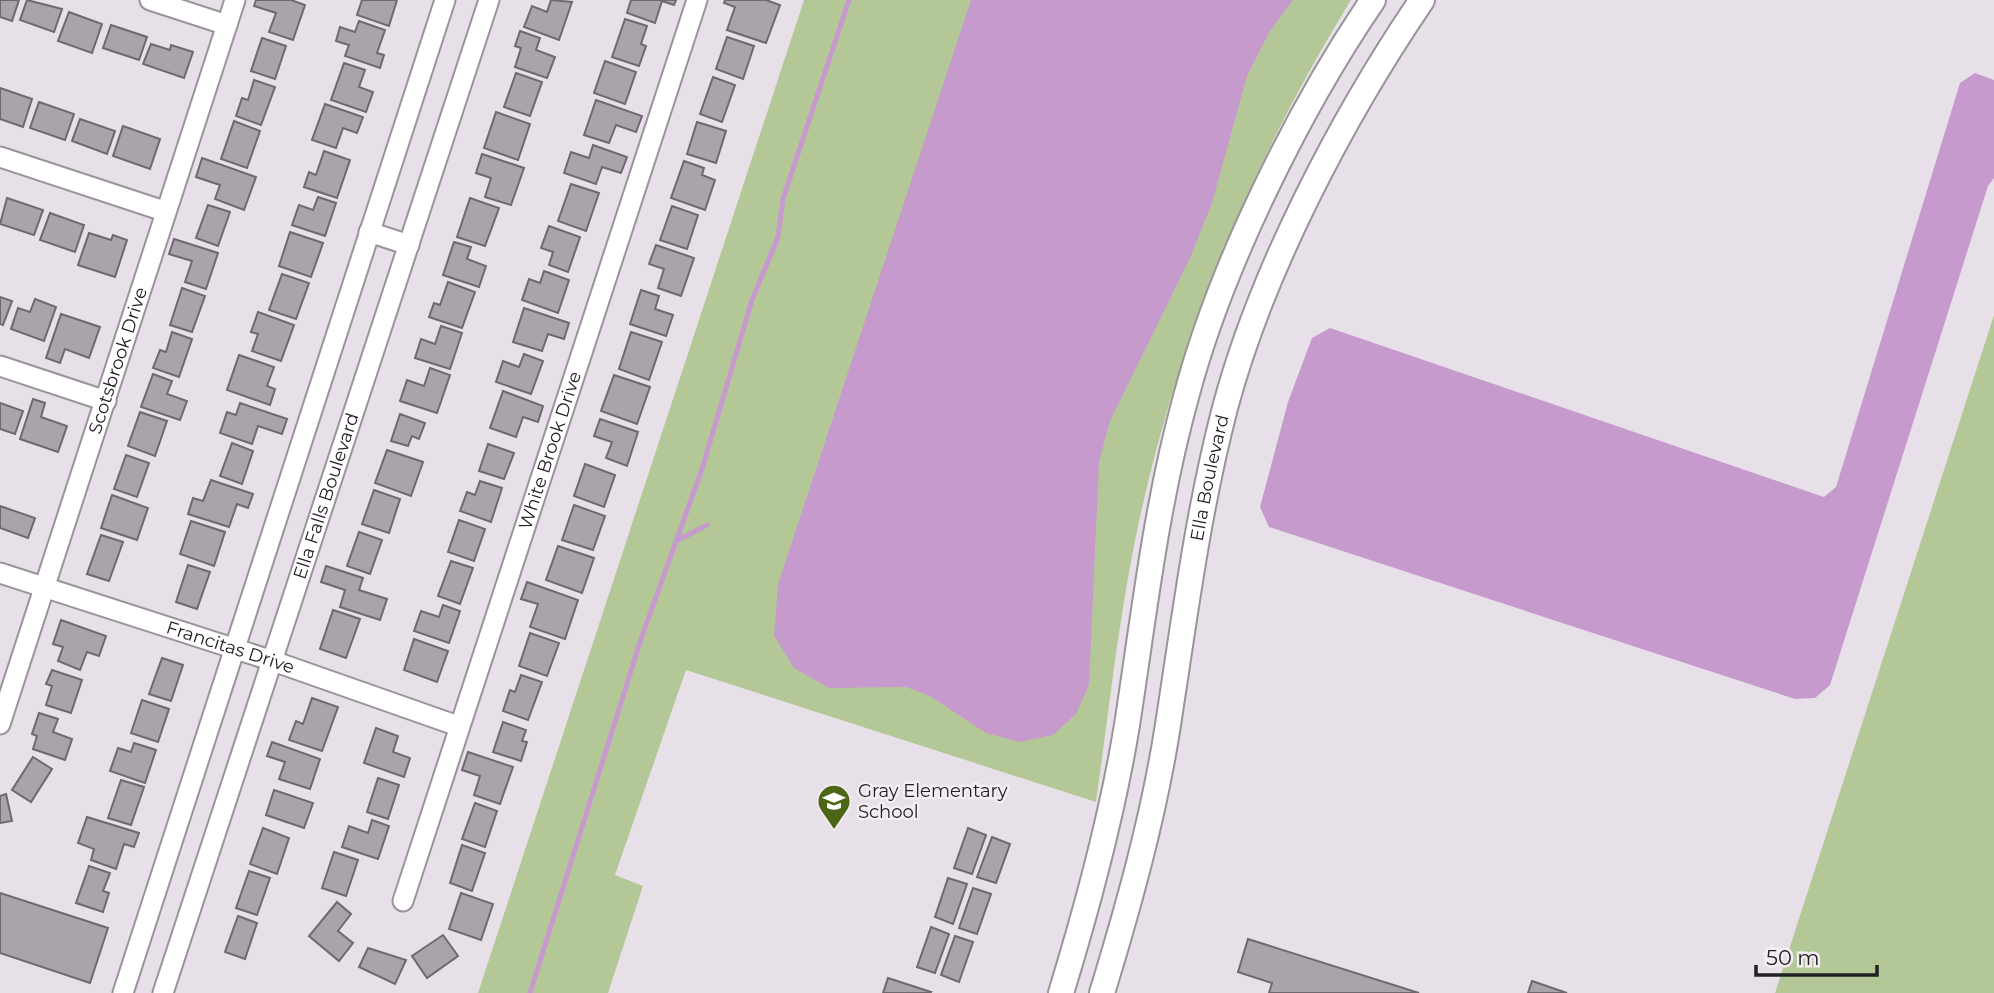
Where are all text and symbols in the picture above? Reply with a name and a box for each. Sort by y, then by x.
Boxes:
street label: Scotsbrook Drive [84,284,152,437]
street label: White Brook Drive [514,368,586,532]
street label: Ella Falls Boulevard [289,410,364,582]
street label: Ella Boulevard [1186,412,1234,543]
street label: Francitas Drive [163,616,297,679]
place label: Gray Elementary School [858,780,1008,823]
school or university icon: Gray Elementary School [815,782,853,831]
scale bar [1756,934,1877,978]
text: 50 m [1766,945,1820,970]

